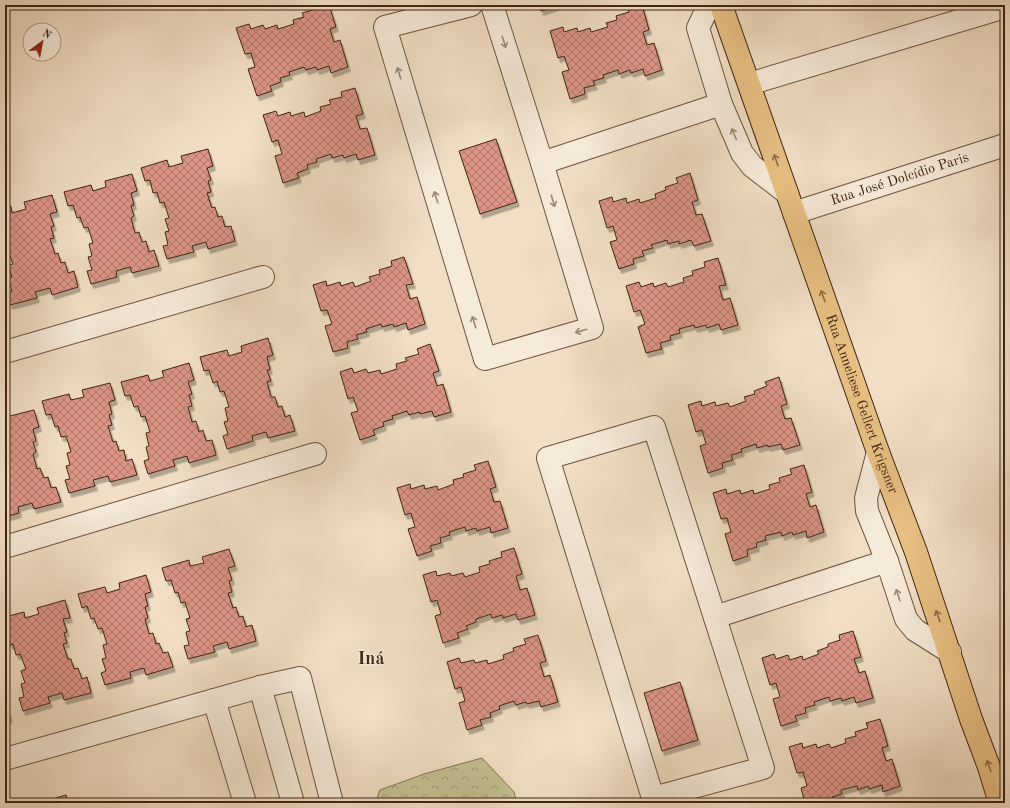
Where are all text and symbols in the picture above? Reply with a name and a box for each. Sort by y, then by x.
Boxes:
north arrow [22,22,62,62]
text: N [40,28,53,42]
one-way arrow [500,36,508,48]
one-way arrow [395,67,402,80]
one-way arrow [730,128,737,140]
street label: Rua José Dolcídio Paris [829,150,970,208]
one-way arrow [771,155,779,167]
one-way arrow [432,191,439,204]
one-way arrow [550,194,557,207]
one-way arrow [819,290,826,303]
street label: Rua Anneliese Gellert Krigsner [823,312,900,496]
one-way arrow [470,316,477,329]
one-way arrow [575,328,588,335]
one-way arrow [894,589,901,602]
one-way arrow [933,611,941,623]
district label: Iná [357,650,385,668]
one-way arrow [984,760,992,772]

